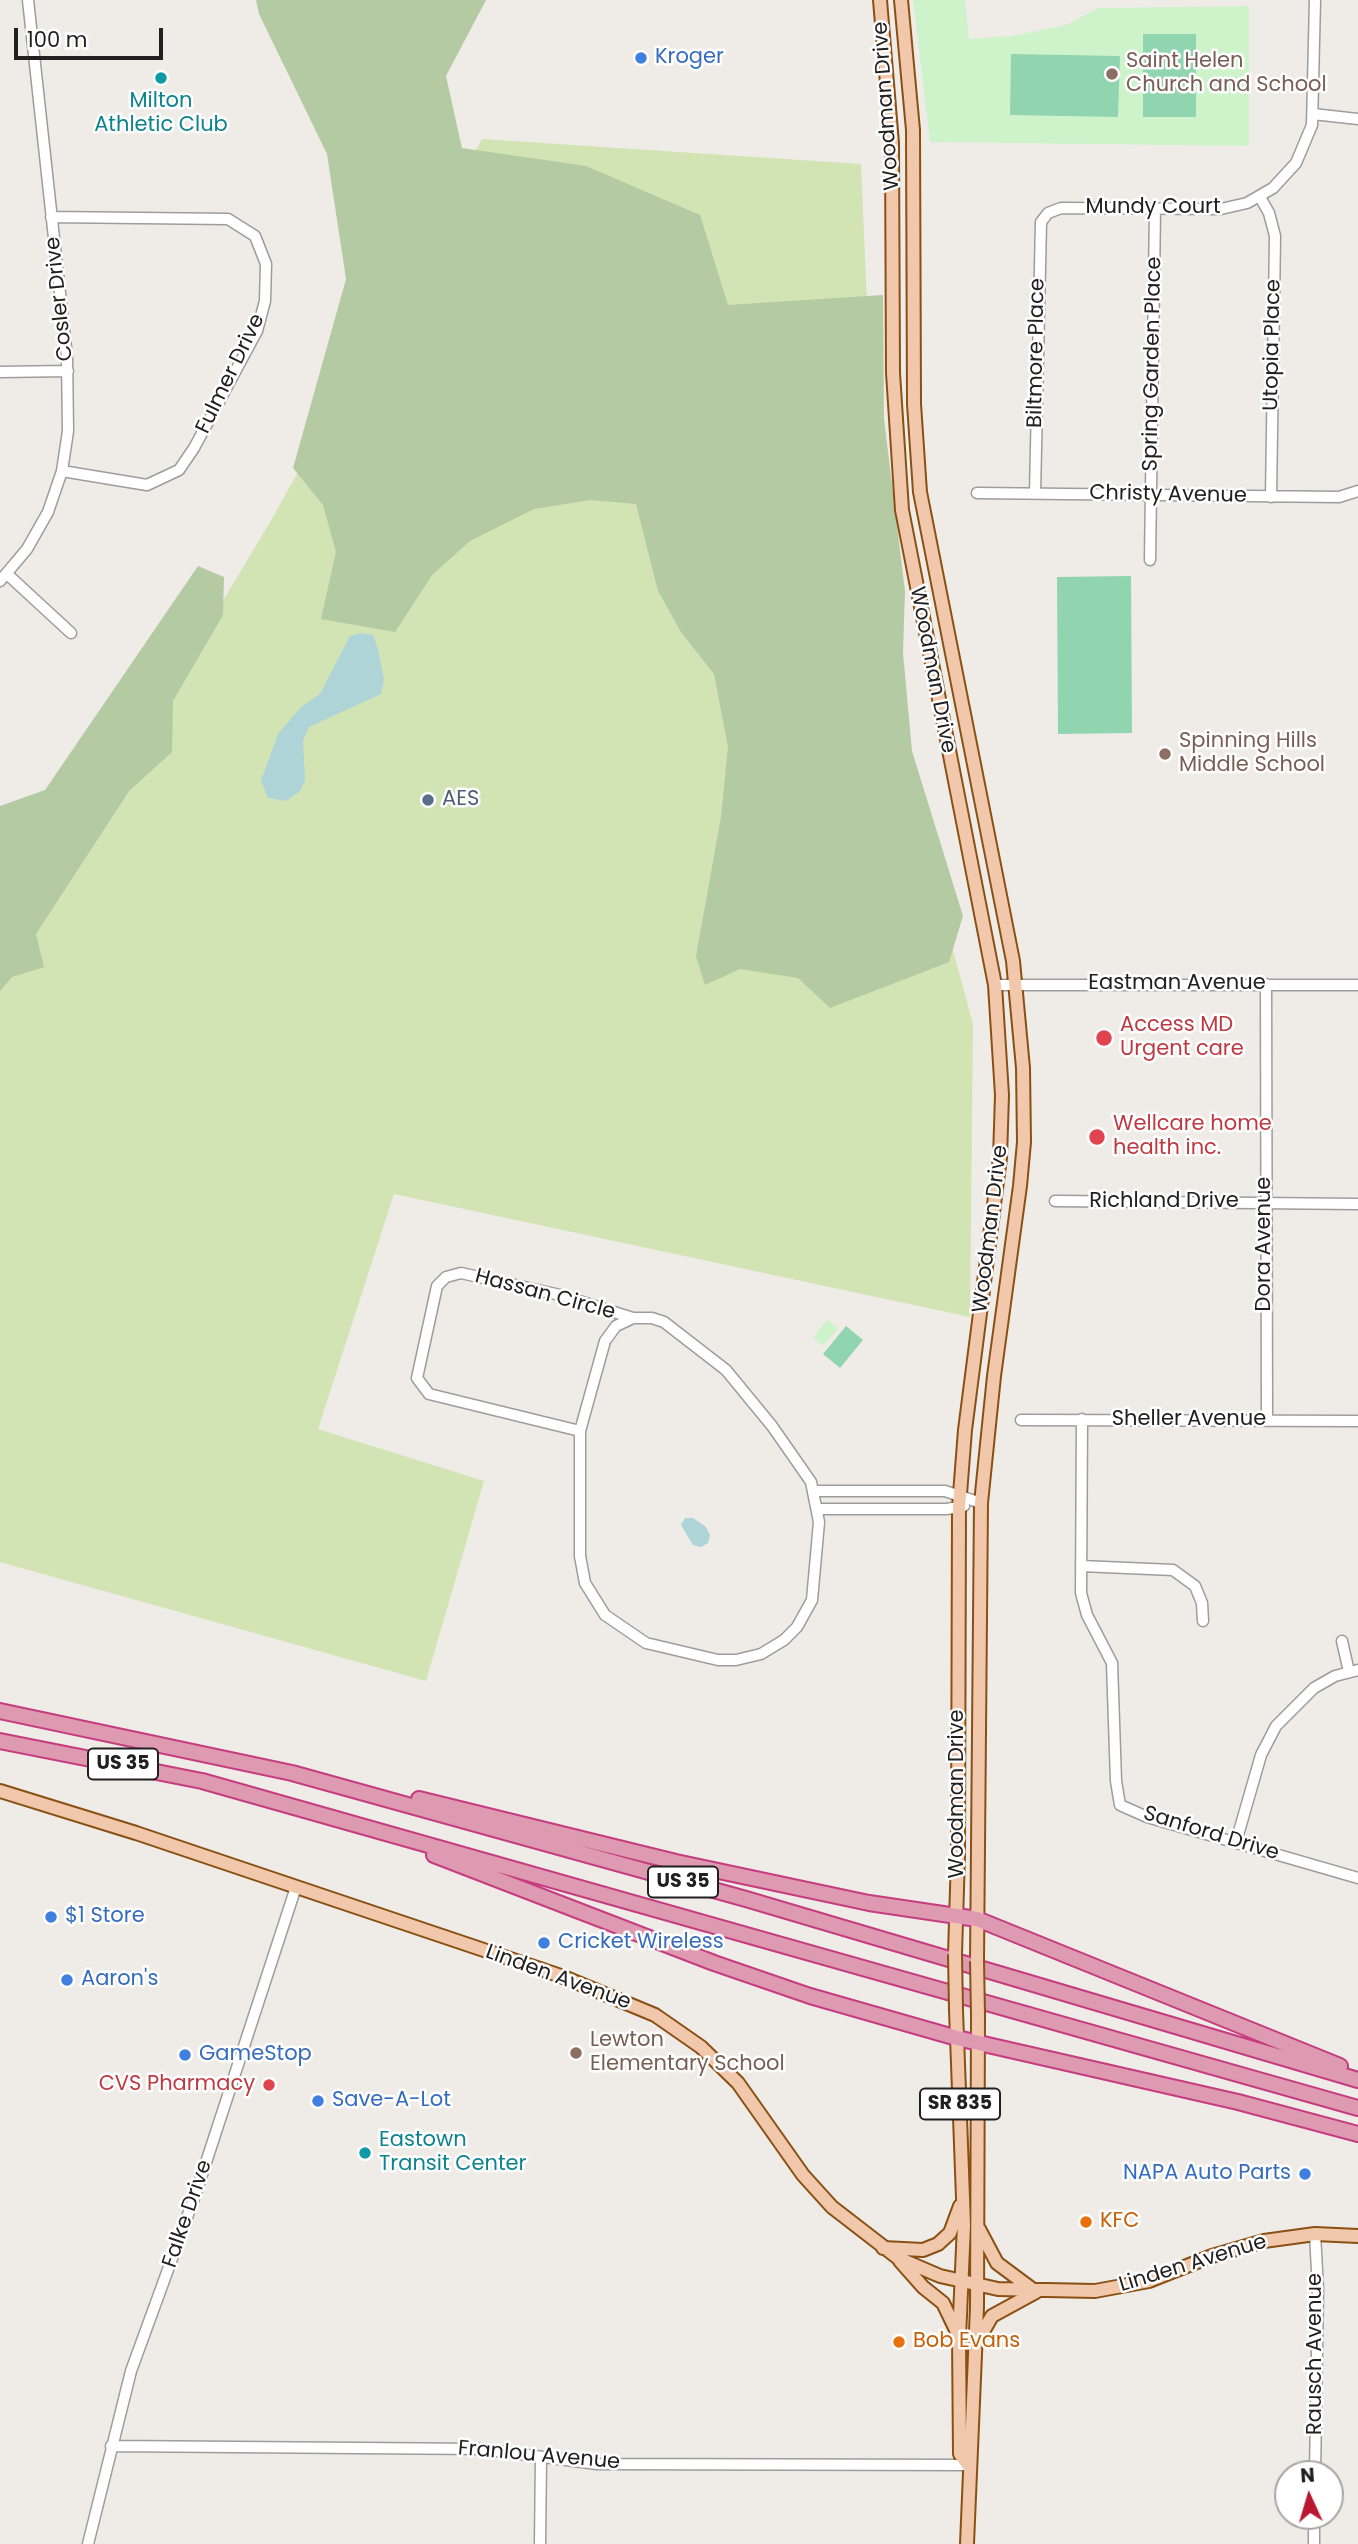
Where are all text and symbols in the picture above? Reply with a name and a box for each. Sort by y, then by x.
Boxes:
scale bar [18,14,166,58]
street label: Woodman Drive [869,21,905,191]
text: 100 m [27,25,87,54]
place label: Kroger [655,45,724,71]
place label: Saint Helen Church and School [1126,49,1327,99]
marker: Kroger [633,50,649,66]
marker: Saint Helen Church and School [1104,66,1120,82]
marker: Milton Athletic Club [153,70,169,86]
place label: Milton Athletic Club [94,89,228,139]
street label: Mundy Court [1085,195,1221,221]
street label: Cosler Drive [41,236,79,362]
street label: Spring Garden Place [1139,256,1167,472]
street label: Biltmore Place [1023,278,1051,428]
street label: Utopia Place [1259,279,1287,411]
street label: Fulmer Drive [191,310,271,438]
street label: Christy Avenue [1089,481,1247,509]
street label: Woodman Drive [903,585,961,755]
place label: Spinning Hills Middle School [1179,729,1325,779]
marker: Spinning Hills Middle School [1157,746,1173,762]
place label: AES [442,787,479,813]
marker: AES [420,792,436,808]
street label: Eastman Avenue [1088,971,1266,997]
place label: Access MD Urgent care [1120,1013,1244,1063]
marker: Access MD Urgent care [1094,1028,1114,1048]
place label: Wellcare home health inc. [1113,1112,1272,1162]
marker: Wellcare home health inc. [1087,1127,1107,1147]
street label: Woodman Drive [968,1144,1014,1314]
street label: Dora Avenue [1252,1177,1278,1311]
street label: Richland Drive [1089,1189,1239,1215]
street label: Hassan Circle [472,1264,618,1326]
street label: Sheller Avenue [1112,1407,1266,1433]
street label: Woodman Drive [945,1709,971,1879]
road number: US 35 [88,1748,158,1780]
street label: Sanford Drive [1140,1801,1282,1867]
road number: US 35 [648,1866,718,1898]
place label: $1 Store [65,1904,145,1930]
marker: $1 Store [43,1909,59,1925]
place label: Cricket Wireless [558,1930,724,1956]
marker: Cricket Wireless [536,1935,552,1951]
street label: Linden Avenue [482,1940,634,2016]
place label: Aaron's [81,1967,158,1993]
marker: Aaron's [59,1972,75,1988]
place label: Lewton Elementary School [590,2028,785,2078]
place label: GameStop [199,2042,312,2068]
marker: Lewton Elementary School [568,2045,584,2061]
marker: GameStop [177,2047,193,2063]
place label: CVS Pharmacy [99,2072,255,2098]
marker: CVS Pharmacy [261,2077,277,2093]
place label: Save-A-Lot [332,2088,451,2114]
road number: SR 835 [920,2088,1000,2120]
marker: Save-A-Lot [310,2093,326,2109]
place label: Eastown Transit Center [379,2128,526,2178]
marker: Eastown Transit Center [357,2145,373,2161]
street label: Falke Drive [158,2157,218,2271]
place label: NAPA Auto Parts [1123,2161,1291,2187]
marker: NAPA Auto Parts [1297,2166,1313,2182]
place label: KFC [1100,2209,1139,2235]
marker: KFC [1078,2214,1094,2230]
street label: Linden Avenue [1116,2230,1270,2298]
street label: Rausch Avenue [1303,2273,1329,2435]
place label: Bob Evans [913,2329,1020,2355]
marker: Bob Evans [891,2334,907,2350]
street label: Franlou Avenue [457,2436,621,2476]
north arrow [1274,2460,1344,2530]
text: N [1300,2462,1316,2490]

